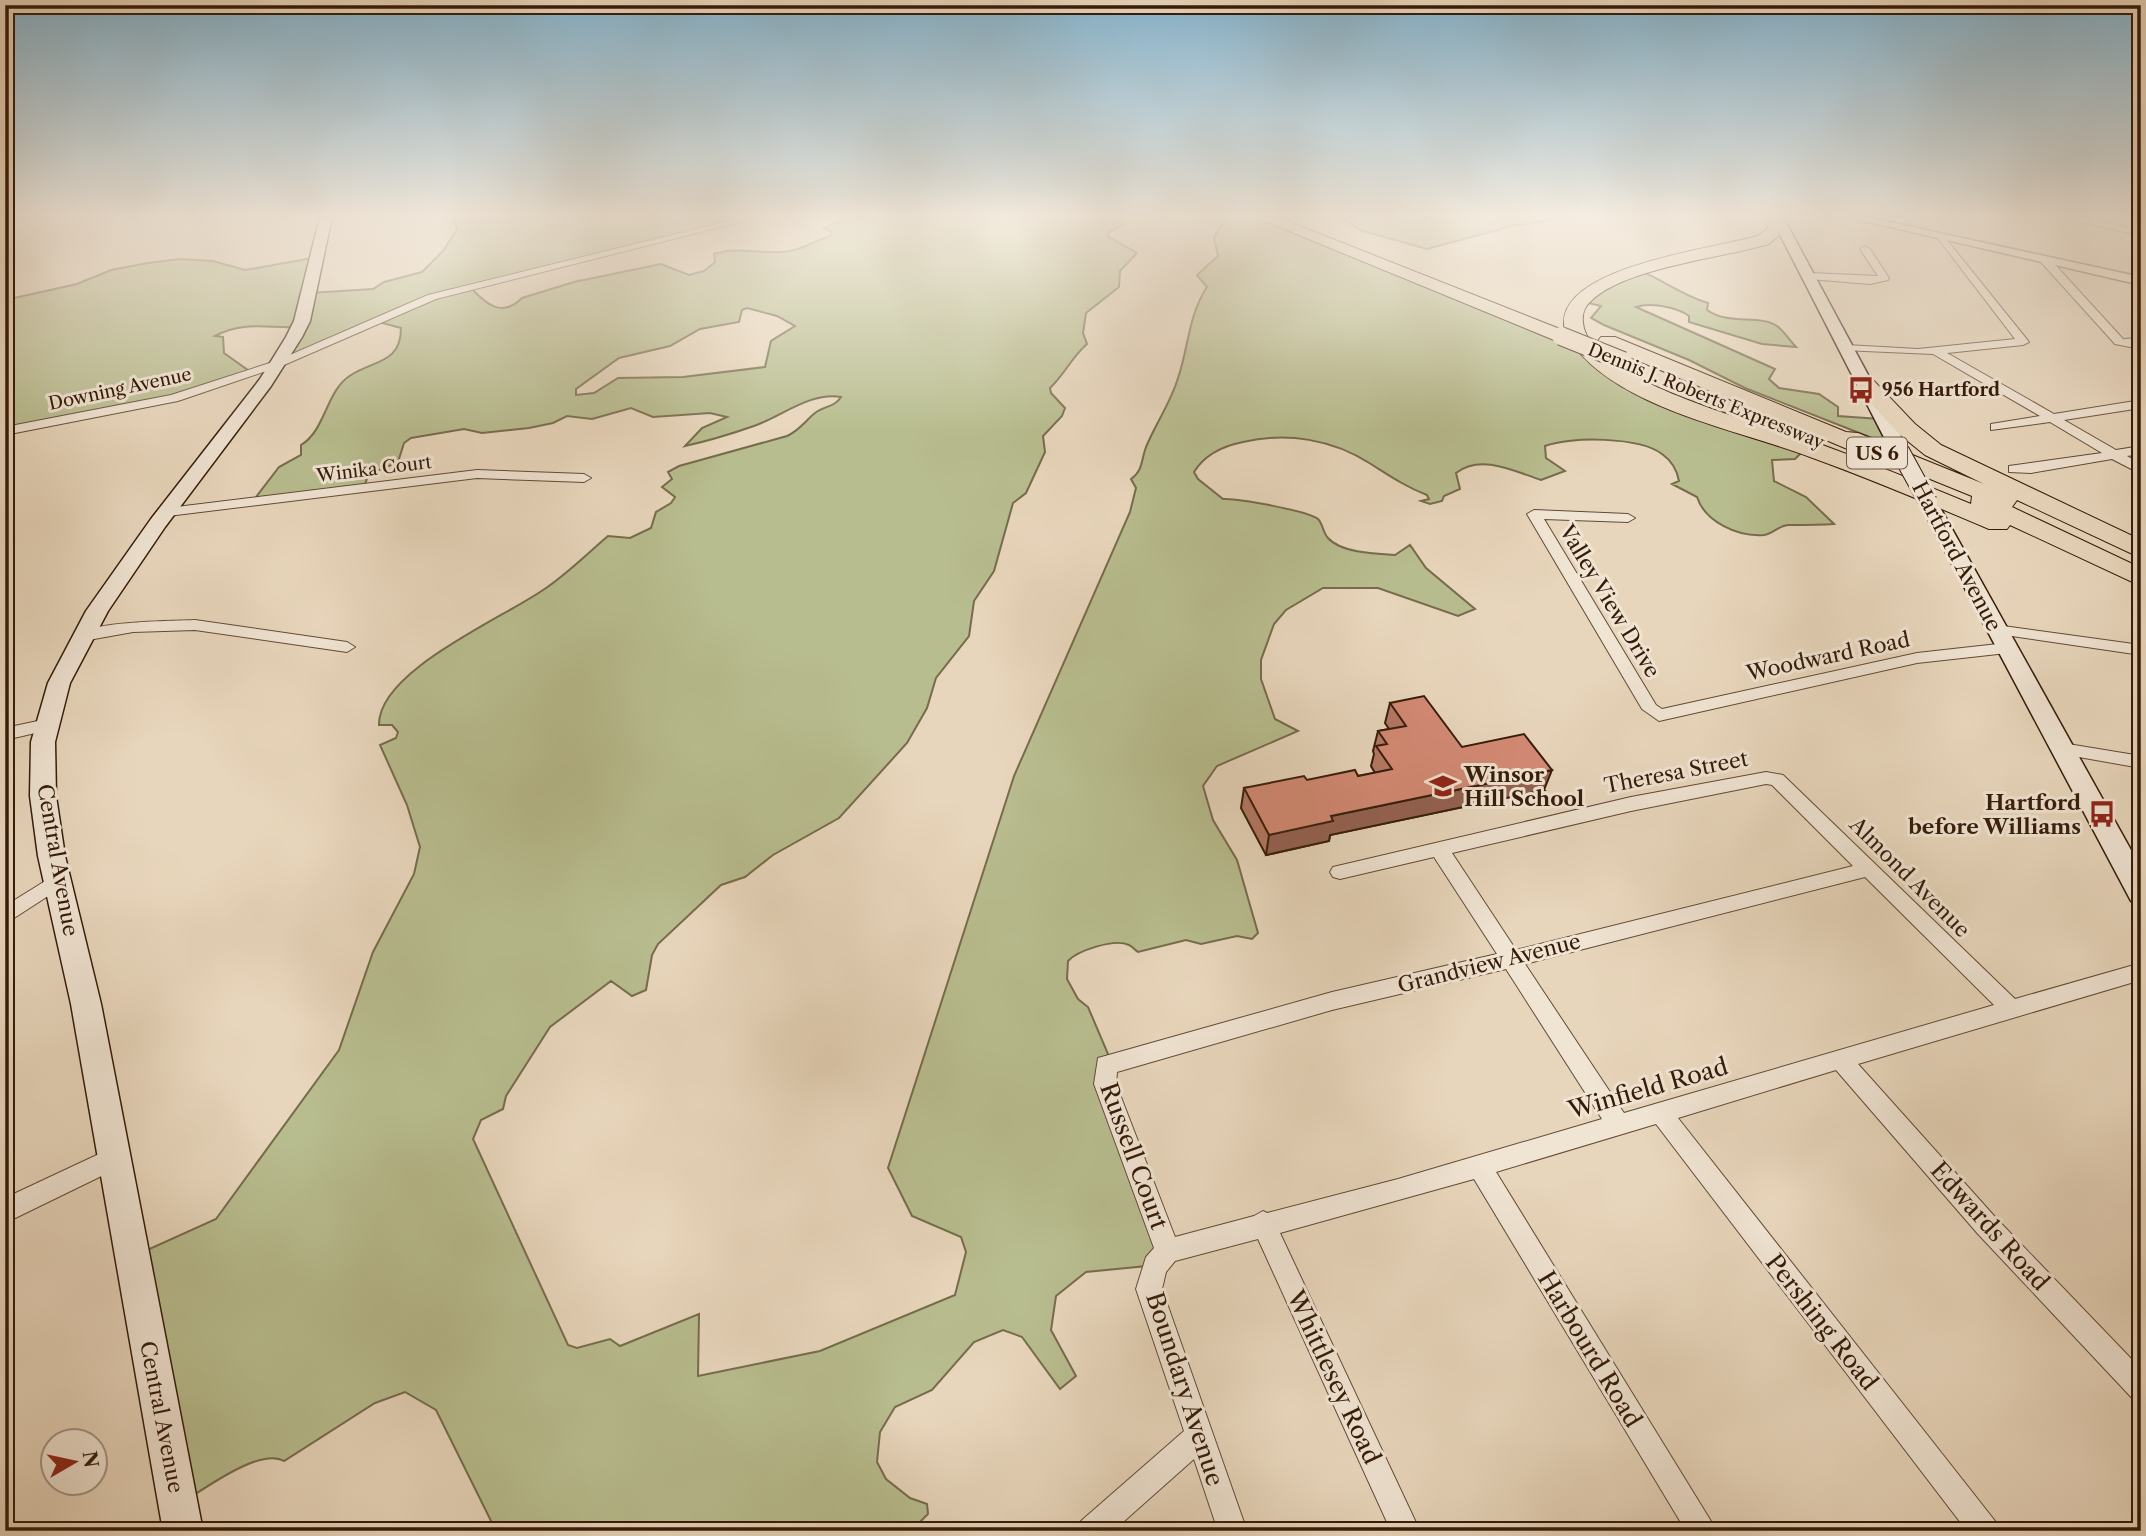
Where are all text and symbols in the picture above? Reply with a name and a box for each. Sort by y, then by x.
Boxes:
street label: Dennis J. Roberts Expressway [1585,338,1828,454]
street label: Downing Avenue [47,363,193,415]
bus stop icon: 956 Hartford [1846,375,1876,405]
place label: 956 Hartford [1882,379,2000,401]
road number: US 6 [1847,437,1907,468]
street label: Winika Court [314,451,434,487]
street label: Hartford Avenue [1907,477,2007,635]
street label: Valley View Drive [1554,519,1665,682]
street label: Woodward Road [1743,626,1912,686]
street label: Theresa Street [1602,746,1751,798]
place label: Winsor Hill School [1463,762,1584,811]
school or university icon: Winsor Hill School [1428,771,1458,801]
street label: Central Avenue [32,782,84,938]
place label: Hartford before Williams [1907,790,2081,839]
bus stop icon: Hartford before Williams [2087,799,2117,829]
street label: Almond Avenue [1844,811,1975,942]
street label: Grandview Avenue [1395,928,1583,998]
street label: Winfield Road [1564,1051,1732,1125]
street label: Russell Court [1094,1079,1174,1234]
street label: Edwards Road [1925,1156,2056,1297]
street label: Pershing Road [1760,1248,1884,1396]
street label: Harbourd Road [1532,1266,1648,1433]
street label: Whittlesey Road [1281,1285,1387,1469]
street label: Boundary Avenue [1140,1288,1230,1490]
street label: Central Avenue [135,1339,189,1495]
north arrow [38,1428,108,1498]
text: N [78,1449,103,1469]

